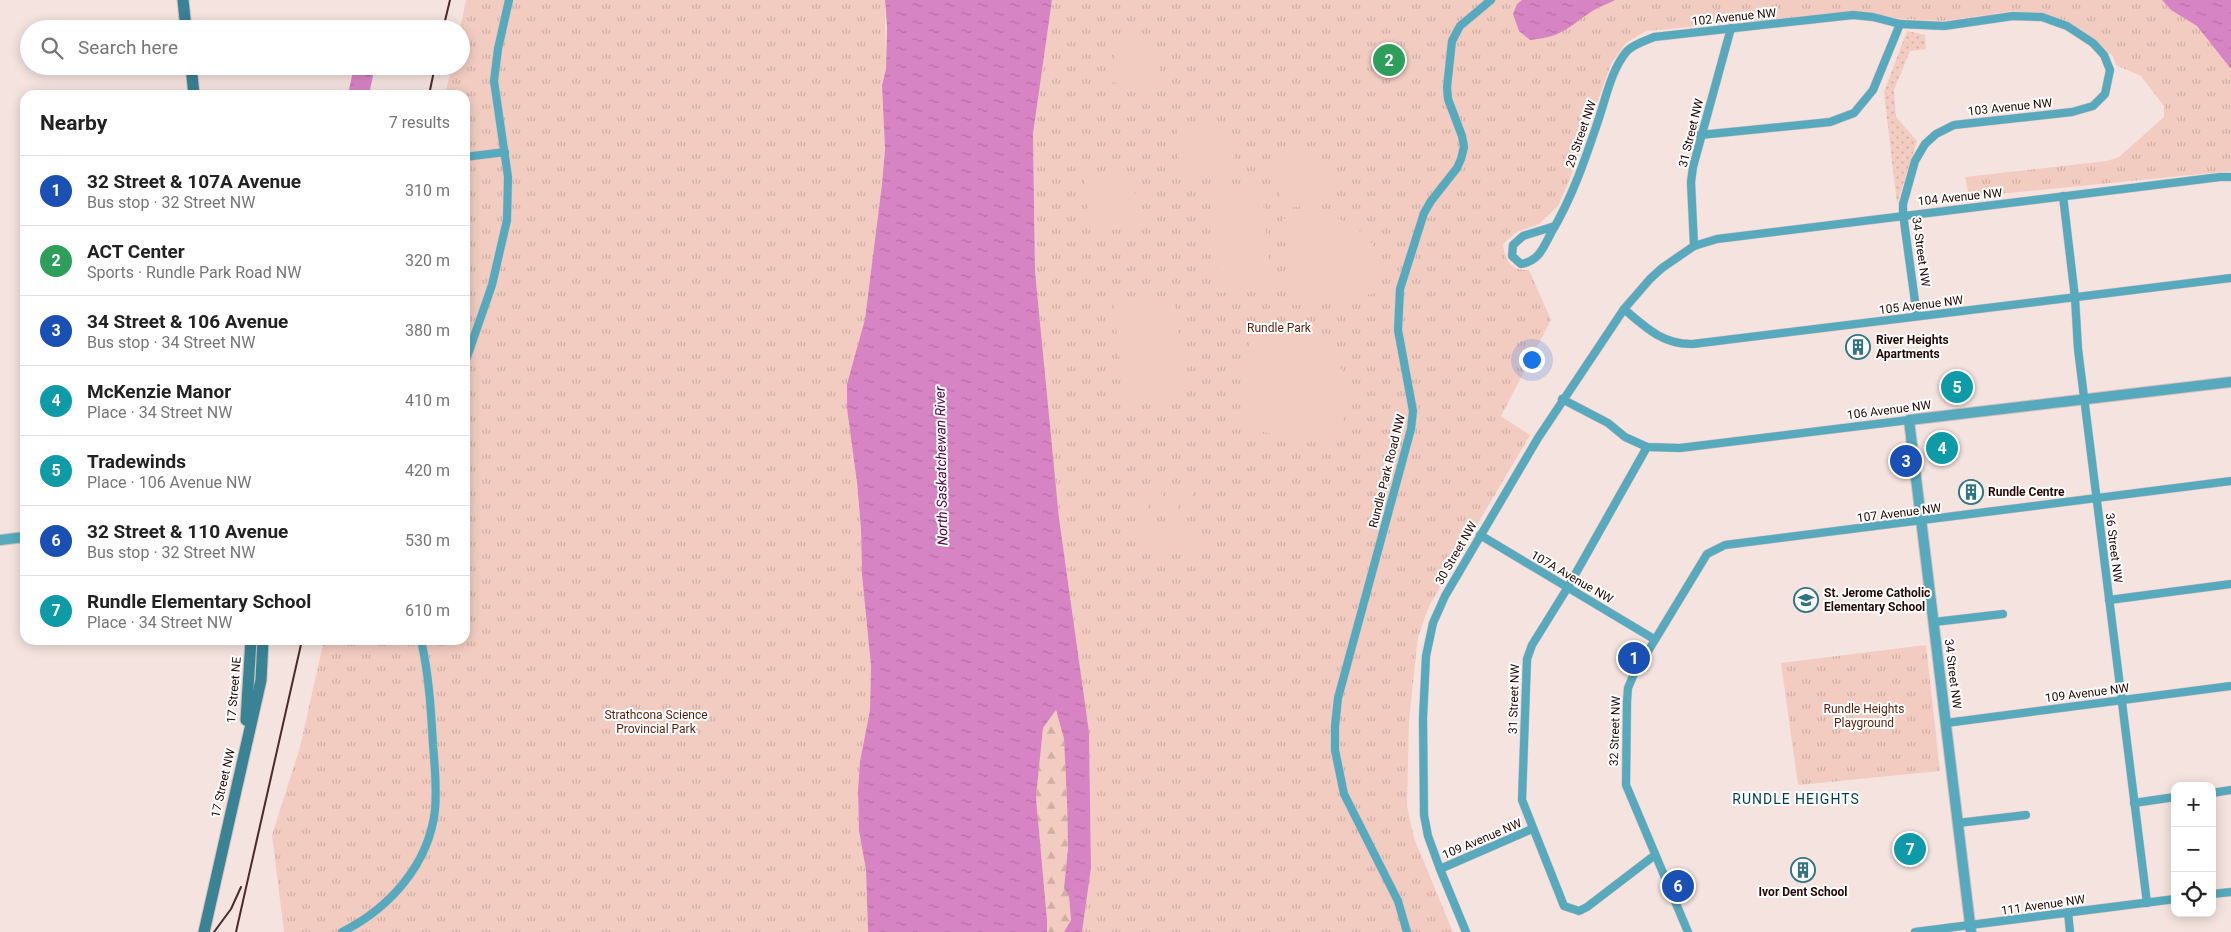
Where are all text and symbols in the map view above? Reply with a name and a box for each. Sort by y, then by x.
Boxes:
street label: 102 Avenue NW [1691,6,1777,28]
search box [20,20,470,75]
icon: search [38,34,66,62]
text: Search here [78,36,178,59]
pin: 2 [1373,41,1405,79]
street label: 103 Avenue NW [1967,96,2053,118]
street label: 31 Street NW [1676,97,1706,169]
street label: 29 Street NW [1563,98,1599,170]
text: Nearby [40,111,107,135]
text: 7 results [389,113,450,132]
text: 32 Street & 107A Avenue [87,170,301,193]
text: 1 [51,181,61,200]
text: 310 m [405,181,450,200]
street label: 104 Avenue NW [1917,186,2003,208]
text: Bus stop · 32 Street NW [87,193,255,212]
street label: 34 Street NW [1909,216,1933,288]
text: ACT Center [87,240,185,263]
text: 2 [51,251,61,270]
text: 320 m [405,251,450,270]
text: Sports · Rundle Park Road NW [87,263,301,282]
street label: 105 Avenue NW [1878,293,1964,317]
text: 34 Street & 106 Avenue [87,310,288,333]
text: 3 [51,321,61,340]
text: 380 m [405,321,450,340]
park label: Rundle Park [1247,321,1312,335]
text: Bus stop · 34 Street NW [87,333,255,352]
place label: River Heights Apartments [1876,333,1949,361]
building icon: River Heights Apartments [1845,334,1871,360]
your location [1519,347,1545,373]
pin: 5 [1941,368,1973,406]
text: McKenzie Manor [87,380,231,403]
water label: North Saskatchewan River [932,386,950,546]
text: 4 [51,391,61,410]
text: 410 m [405,391,450,410]
street label: 106 Avenue NW [1846,398,1932,422]
text: Place · 34 Street NW [87,403,232,422]
street label: Rundle Park Road NW [1366,412,1408,529]
pin: 4 [1926,429,1958,467]
pin: 3 [1890,442,1922,480]
text: Tradewinds [87,450,186,473]
text: 5 [51,461,61,480]
text: 420 m [405,461,450,480]
text: Place · 106 Avenue NW [87,473,252,492]
building icon: Rundle Centre [1958,479,1984,505]
place label: Rundle Centre [1988,485,2065,499]
street label: 107 Avenue NW [1856,501,1942,525]
street label: 36 Street NW [2103,512,2125,584]
street label: 30 Street NW [1432,519,1480,587]
text: 32 Street & 110 Avenue [87,520,288,543]
text: 6 [51,531,61,550]
text: 530 m [405,531,450,550]
text: Bus stop · 32 Street NW [87,543,255,562]
street label: 107A Avenue NW [1528,548,1616,606]
place label: St. Jerome Catholic Elementary School [1824,586,1930,614]
school or university icon: St. Jerome Catholic Elementary School [1793,587,1819,613]
text: Rundle Elementary School [87,590,311,613]
text: 7 [51,601,61,620]
text: 610 m [405,601,450,620]
text: Place · 34 Street NW [87,613,232,632]
street label: 34 Street NW [1942,638,1964,710]
pin: 1 [1618,639,1650,677]
street label: 17 Street NE [224,656,244,724]
street label: 31 Street NW [1506,663,1522,734]
street label: 109 Avenue NW [2044,681,2130,705]
street label: 32 Street NW [1607,695,1623,766]
park label: Rundle Heights Playground [1824,702,1904,730]
park label: Strathcona Science Provincial Park [604,708,708,736]
street label: 17 Street NW [208,747,238,819]
map controls [2171,782,2216,917]
button: + [2171,782,2216,827]
district label: RUNDLE HEIGHTS [1732,791,1860,807]
street label: 109 Avenue NW [1440,816,1524,862]
button: − [2171,827,2216,872]
pin: 7 [1894,830,1926,868]
building icon: Ivor Dent School [1790,857,1816,883]
pin: 6 [1662,867,1694,905]
button: locate [2171,872,2216,917]
place label: Ivor Dent School [1759,885,1847,899]
street label: 111 Avenue NW [2000,892,2086,918]

